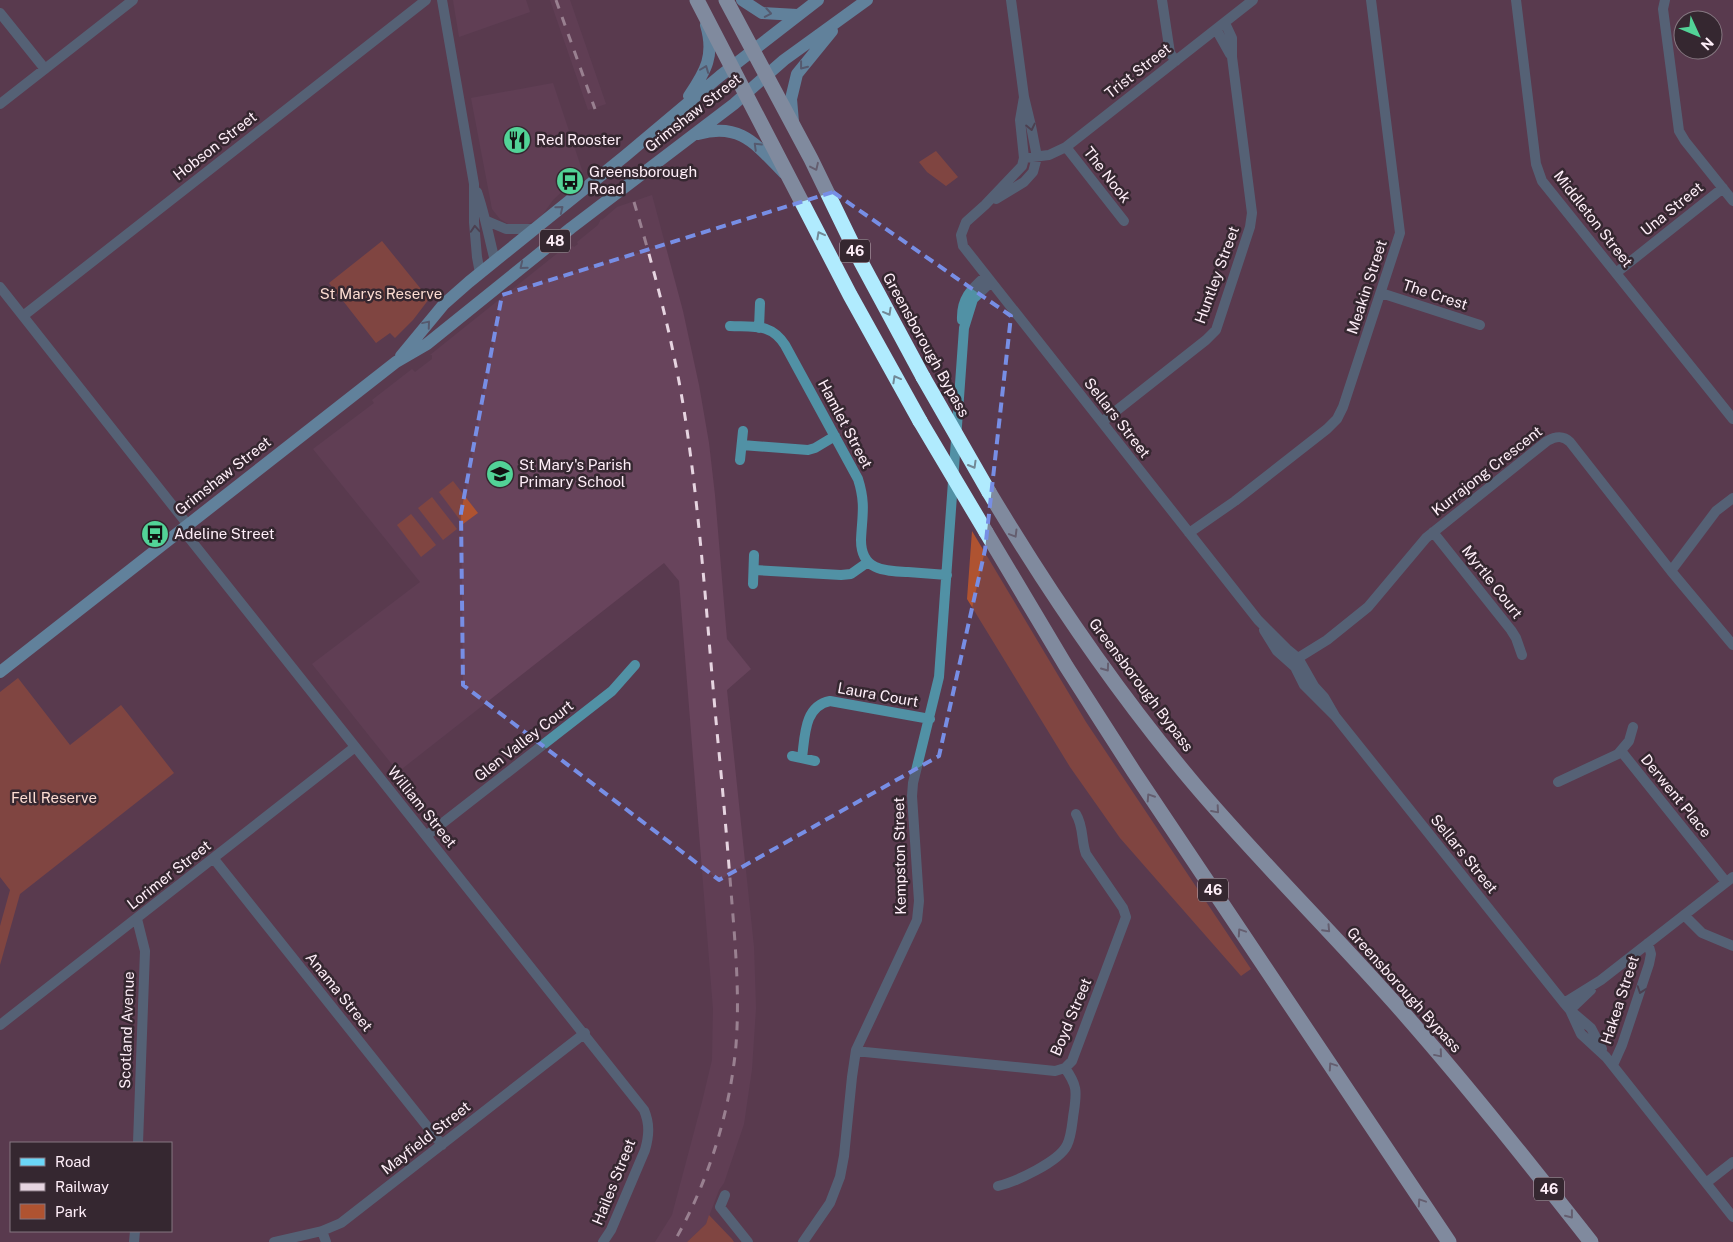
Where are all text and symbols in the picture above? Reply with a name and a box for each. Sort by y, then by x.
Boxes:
one-way arrow [764,8,773,18]
north arrow [1673,10,1723,60]
text: N [1698,35,1717,54]
street label: Trist Street [1101,40,1174,102]
one-way arrow [799,61,808,70]
one-way arrow [699,66,709,74]
street label: Grimshaw Street [641,70,744,155]
street label: Hobson Street [170,108,260,183]
one-way arrow [1025,122,1036,131]
restaurant icon: Red Rooster [502,125,532,155]
place label: Red Rooster [536,131,621,148]
one-way arrow [753,143,762,152]
street label: The Nook [1080,143,1134,206]
one-way arrow [809,162,819,171]
place label: Greensborough Road [589,163,697,197]
bus stop icon: Greensborough Road [555,166,585,196]
street label: Middleton Street [1551,167,1636,270]
street label: Una Street [1637,178,1706,239]
one-way arrow [554,206,563,214]
one-way arrow [469,224,480,232]
street label: Huntley Street [1191,224,1242,326]
road number: 48 [540,230,570,252]
one-way arrow [816,232,826,241]
street label: Meakin Street [1343,237,1390,336]
road number: 46 [840,240,870,262]
one-way arrow [519,261,528,270]
street label: Greensborough Bypass [880,270,973,420]
street label: The Crest [1400,276,1470,313]
park label: St Marys Reserve [320,285,442,302]
one-way arrow [882,307,892,316]
one-way arrow [421,321,430,330]
street label: Sellars Street [1081,374,1154,461]
one-way arrow [893,375,903,384]
street label: Hamlet Street [815,376,876,471]
street label: Kurrajong Crescent [1428,422,1545,519]
street label: Grimshaw Street [171,433,274,518]
place label: St Mary's Parish Primary School [519,456,631,490]
school or university icon: St Mary's Parish Primary School [485,459,515,489]
one-way arrow [967,459,977,468]
bus stop icon: Adeline Street [140,519,170,549]
place label: Adeline Street [174,525,275,542]
one-way arrow [1008,529,1018,538]
street label: Myrtle Court [1459,542,1526,622]
street label: Greensborough Bypass [1086,615,1197,755]
one-way arrow [1100,662,1108,671]
street label: Laura Court [836,679,920,710]
street label: Glen Valley Court [471,697,577,785]
street label: Derwent Place [1638,751,1715,841]
street label: William Street [385,763,460,851]
park label: Fell Reserve [11,789,97,806]
one-way arrow [1147,793,1157,802]
street label: Kempston Street [890,797,909,915]
one-way arrow [1211,804,1219,813]
street label: Sellars Street [1427,811,1501,897]
street label: Lorimer Street [124,837,214,912]
road number: 46 [1198,878,1228,902]
one-way arrow [1321,924,1330,933]
street label: Greensborough Bypass [1344,924,1465,1056]
one-way arrow [1238,928,1247,937]
street label: Anama Street [302,949,376,1035]
street label: Hakea Street [1597,953,1642,1046]
street label: Scotland Avenue [116,971,137,1089]
street label: Boyd Street [1047,975,1095,1058]
one-way arrow [1636,985,1646,993]
one-way arrow [1433,1048,1442,1057]
one-way arrow [1328,1063,1338,1072]
street label: Mayfield Street [378,1098,474,1178]
street label: Hailes Street [589,1136,639,1227]
legend [10,1142,172,1232]
text: Road [55,1153,91,1170]
text: Railway [55,1178,109,1195]
road number: 46 [1534,1178,1564,1200]
one-way arrow [1418,1198,1427,1208]
text: Park [55,1203,87,1220]
one-way arrow [1564,1209,1572,1218]

